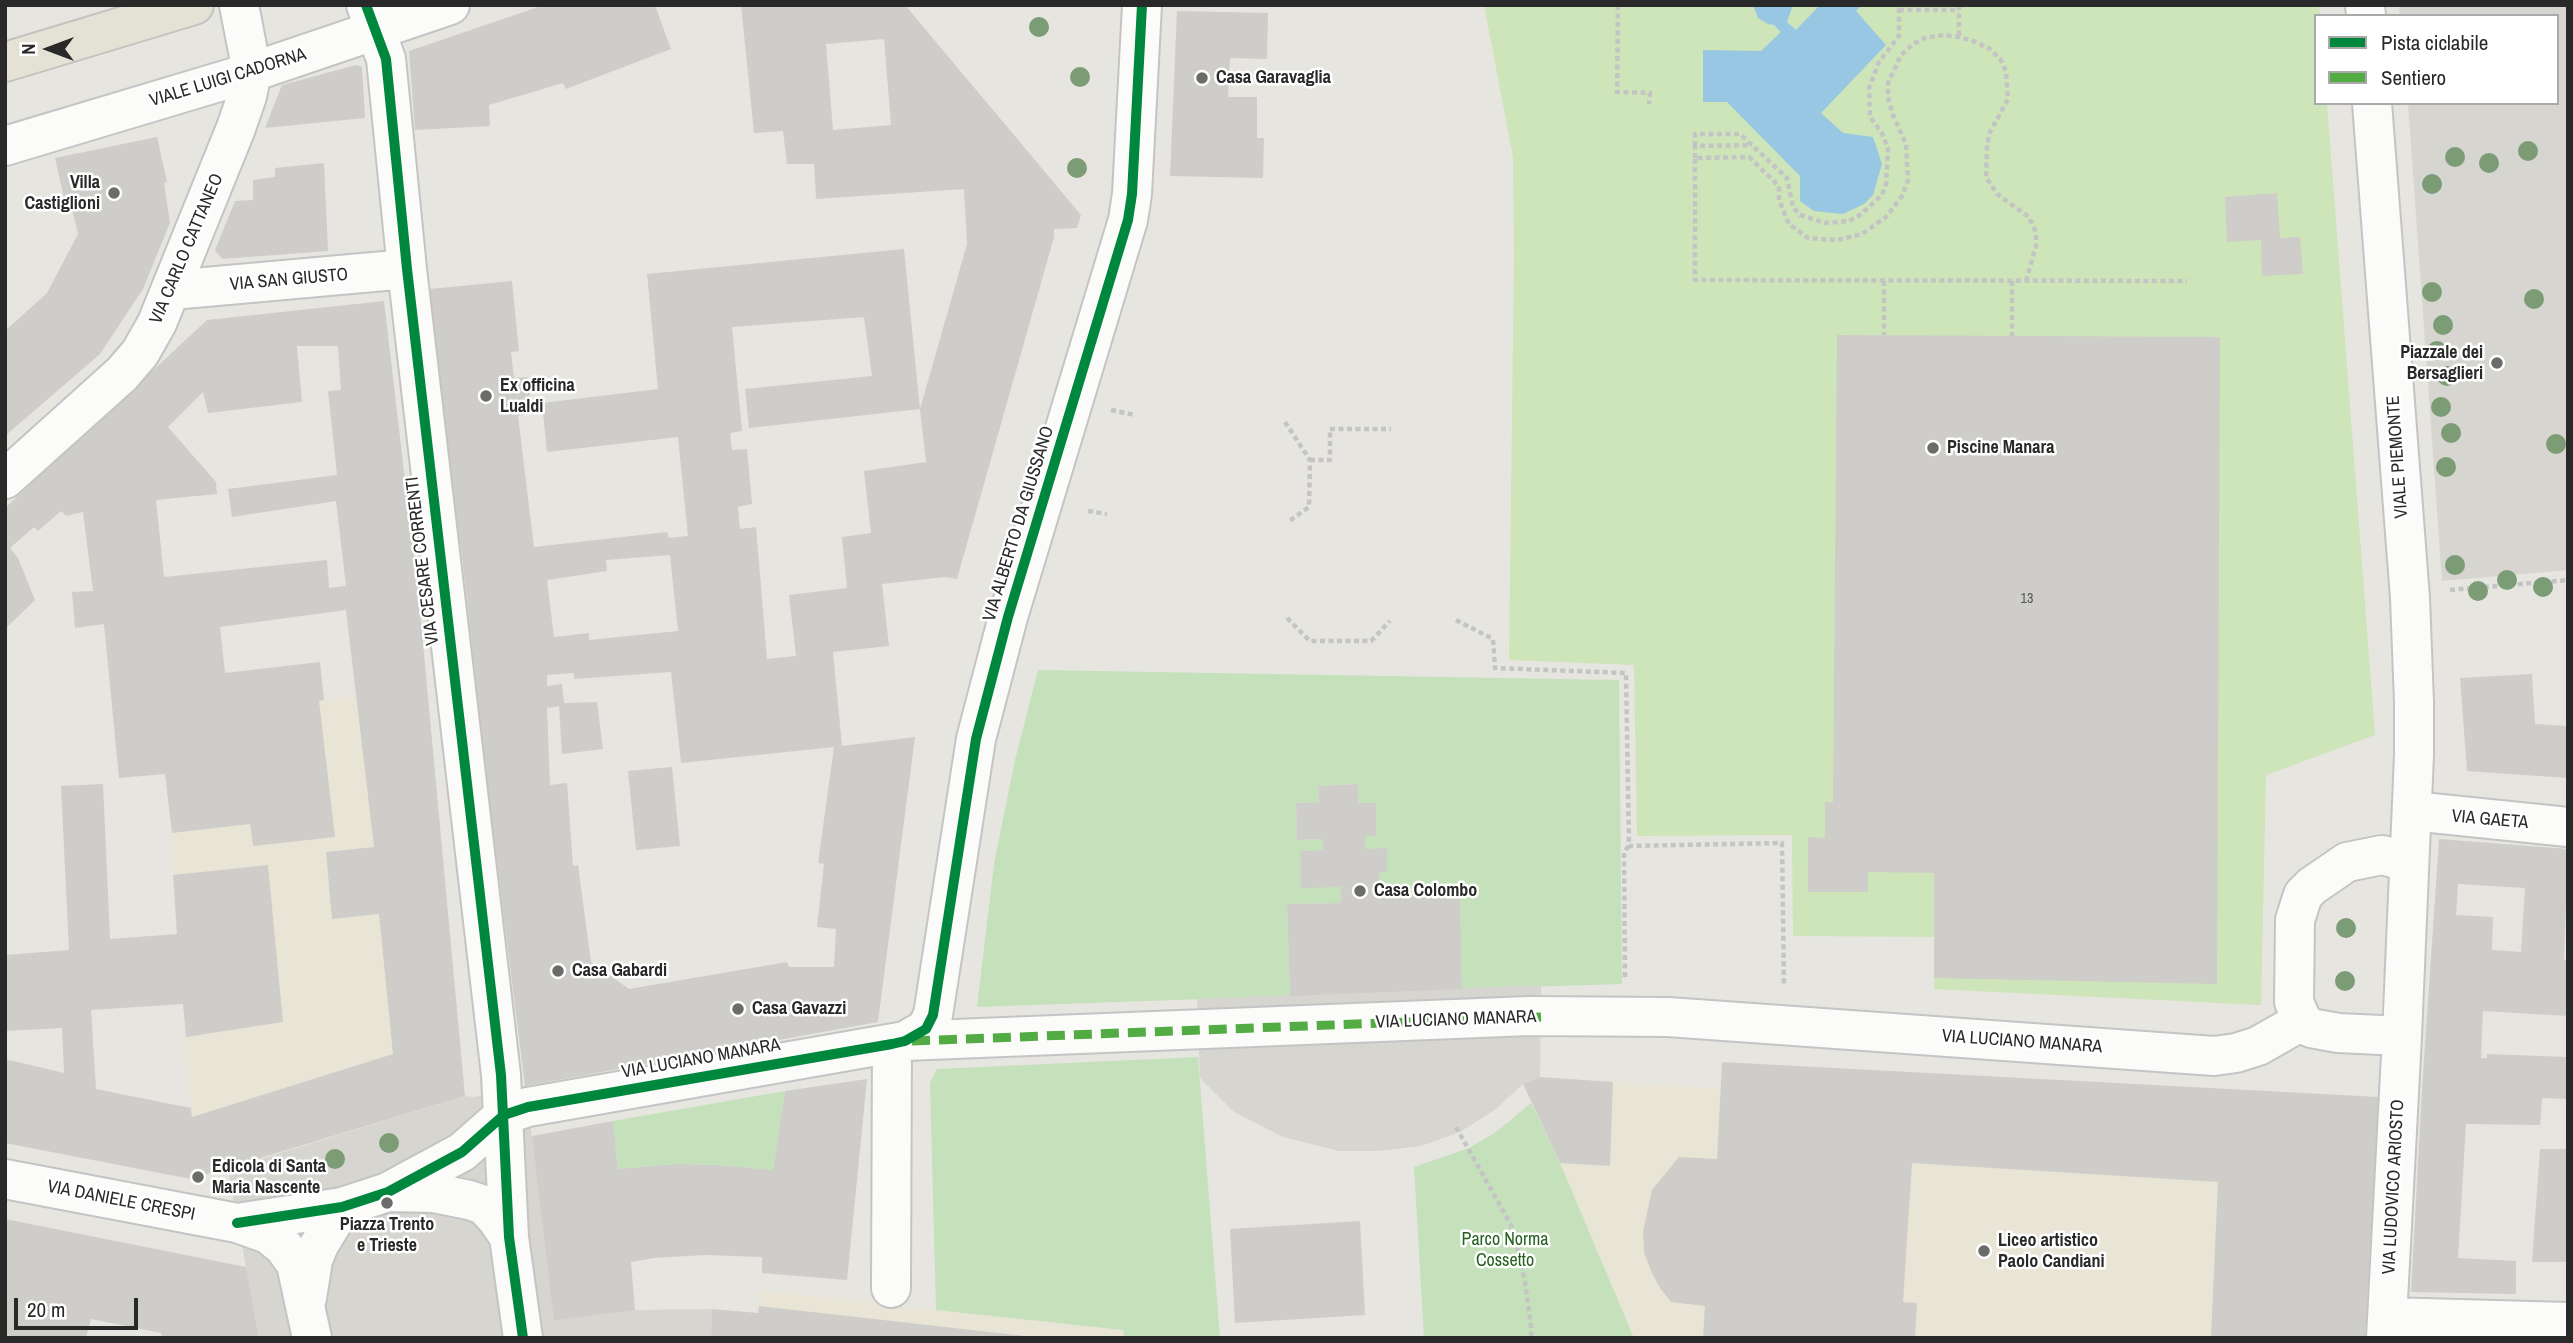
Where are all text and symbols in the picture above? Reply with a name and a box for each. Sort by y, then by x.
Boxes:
north arrow [14,14,84,84]
legend [2314,14,2559,105]
text: Pista ciclabile [2381,28,2488,57]
text: N [15,43,41,55]
street label: VIALE LUIGI CADORNA [147,44,309,112]
text: Sentiero [2381,63,2446,92]
place label: Casa Garavaglia [1216,67,1331,89]
marker: Casa Garavaglia [1194,70,1210,86]
street label: VIA CARLO CATTANEO [146,171,228,327]
place label: Villa Castiglioni [25,172,100,214]
marker: Villa Castiglioni [106,185,122,201]
street label: VIA SAN GIUSTO [229,264,349,296]
place label: Piazzale dei Bersaglieri [2400,342,2483,384]
marker: Piazzale dei Bersaglieri [2489,355,2505,371]
place label: Ex officina Lualdi [500,375,575,418]
marker: Ex officina Lualdi [478,388,494,404]
street label: VIALE PIEMONTE [2383,395,2413,519]
street label: VIA ALBERTO DA GIUSSANO [979,424,1059,624]
place label: Piscine Manara [1947,437,2054,459]
marker: Piscine Manara [1925,440,1941,456]
street label: VIA CESARE CORRENTI [402,475,444,647]
house number: 13 [2021,591,2033,607]
street label: VIA GAETA [2451,806,2529,834]
place label: Casa Colombo [1374,880,1477,902]
marker: Casa Colombo [1352,883,1368,899]
place label: Casa Gabardi [572,960,667,982]
marker: Casa Gabardi [550,963,566,979]
place label: Casa Gavazzi [752,998,846,1020]
marker: Casa Gavazzi [730,1001,746,1017]
street label: VIA LUCIANO MANARA [1375,1006,1537,1034]
street label: VIA LUCIANO MANARA [1941,1026,2103,1058]
street label: VIA LUCIANO MANARA [620,1034,782,1084]
street label: VIA LUDOVICO ARIOSTO [2379,1099,2409,1275]
place label: Edicola di Santa Maria Nascente [212,1156,326,1198]
marker: Edicola di Santa Maria Nascente [190,1169,206,1185]
street label: VIA DANIELE CRESPI [45,1176,197,1226]
marker: Piazza Trento e Trieste [379,1195,395,1211]
place label: Piazza Trento e Trieste [340,1214,434,1256]
park label: Parco Norma Cossetto [1462,1229,1548,1272]
place label: Liceo artistico Paolo Candiani [1998,1230,2105,1272]
marker: Liceo artistico Paolo Candiani [1976,1243,1992,1259]
scale bar [18,1284,142,1328]
text: 20 m [27,1295,65,1324]

